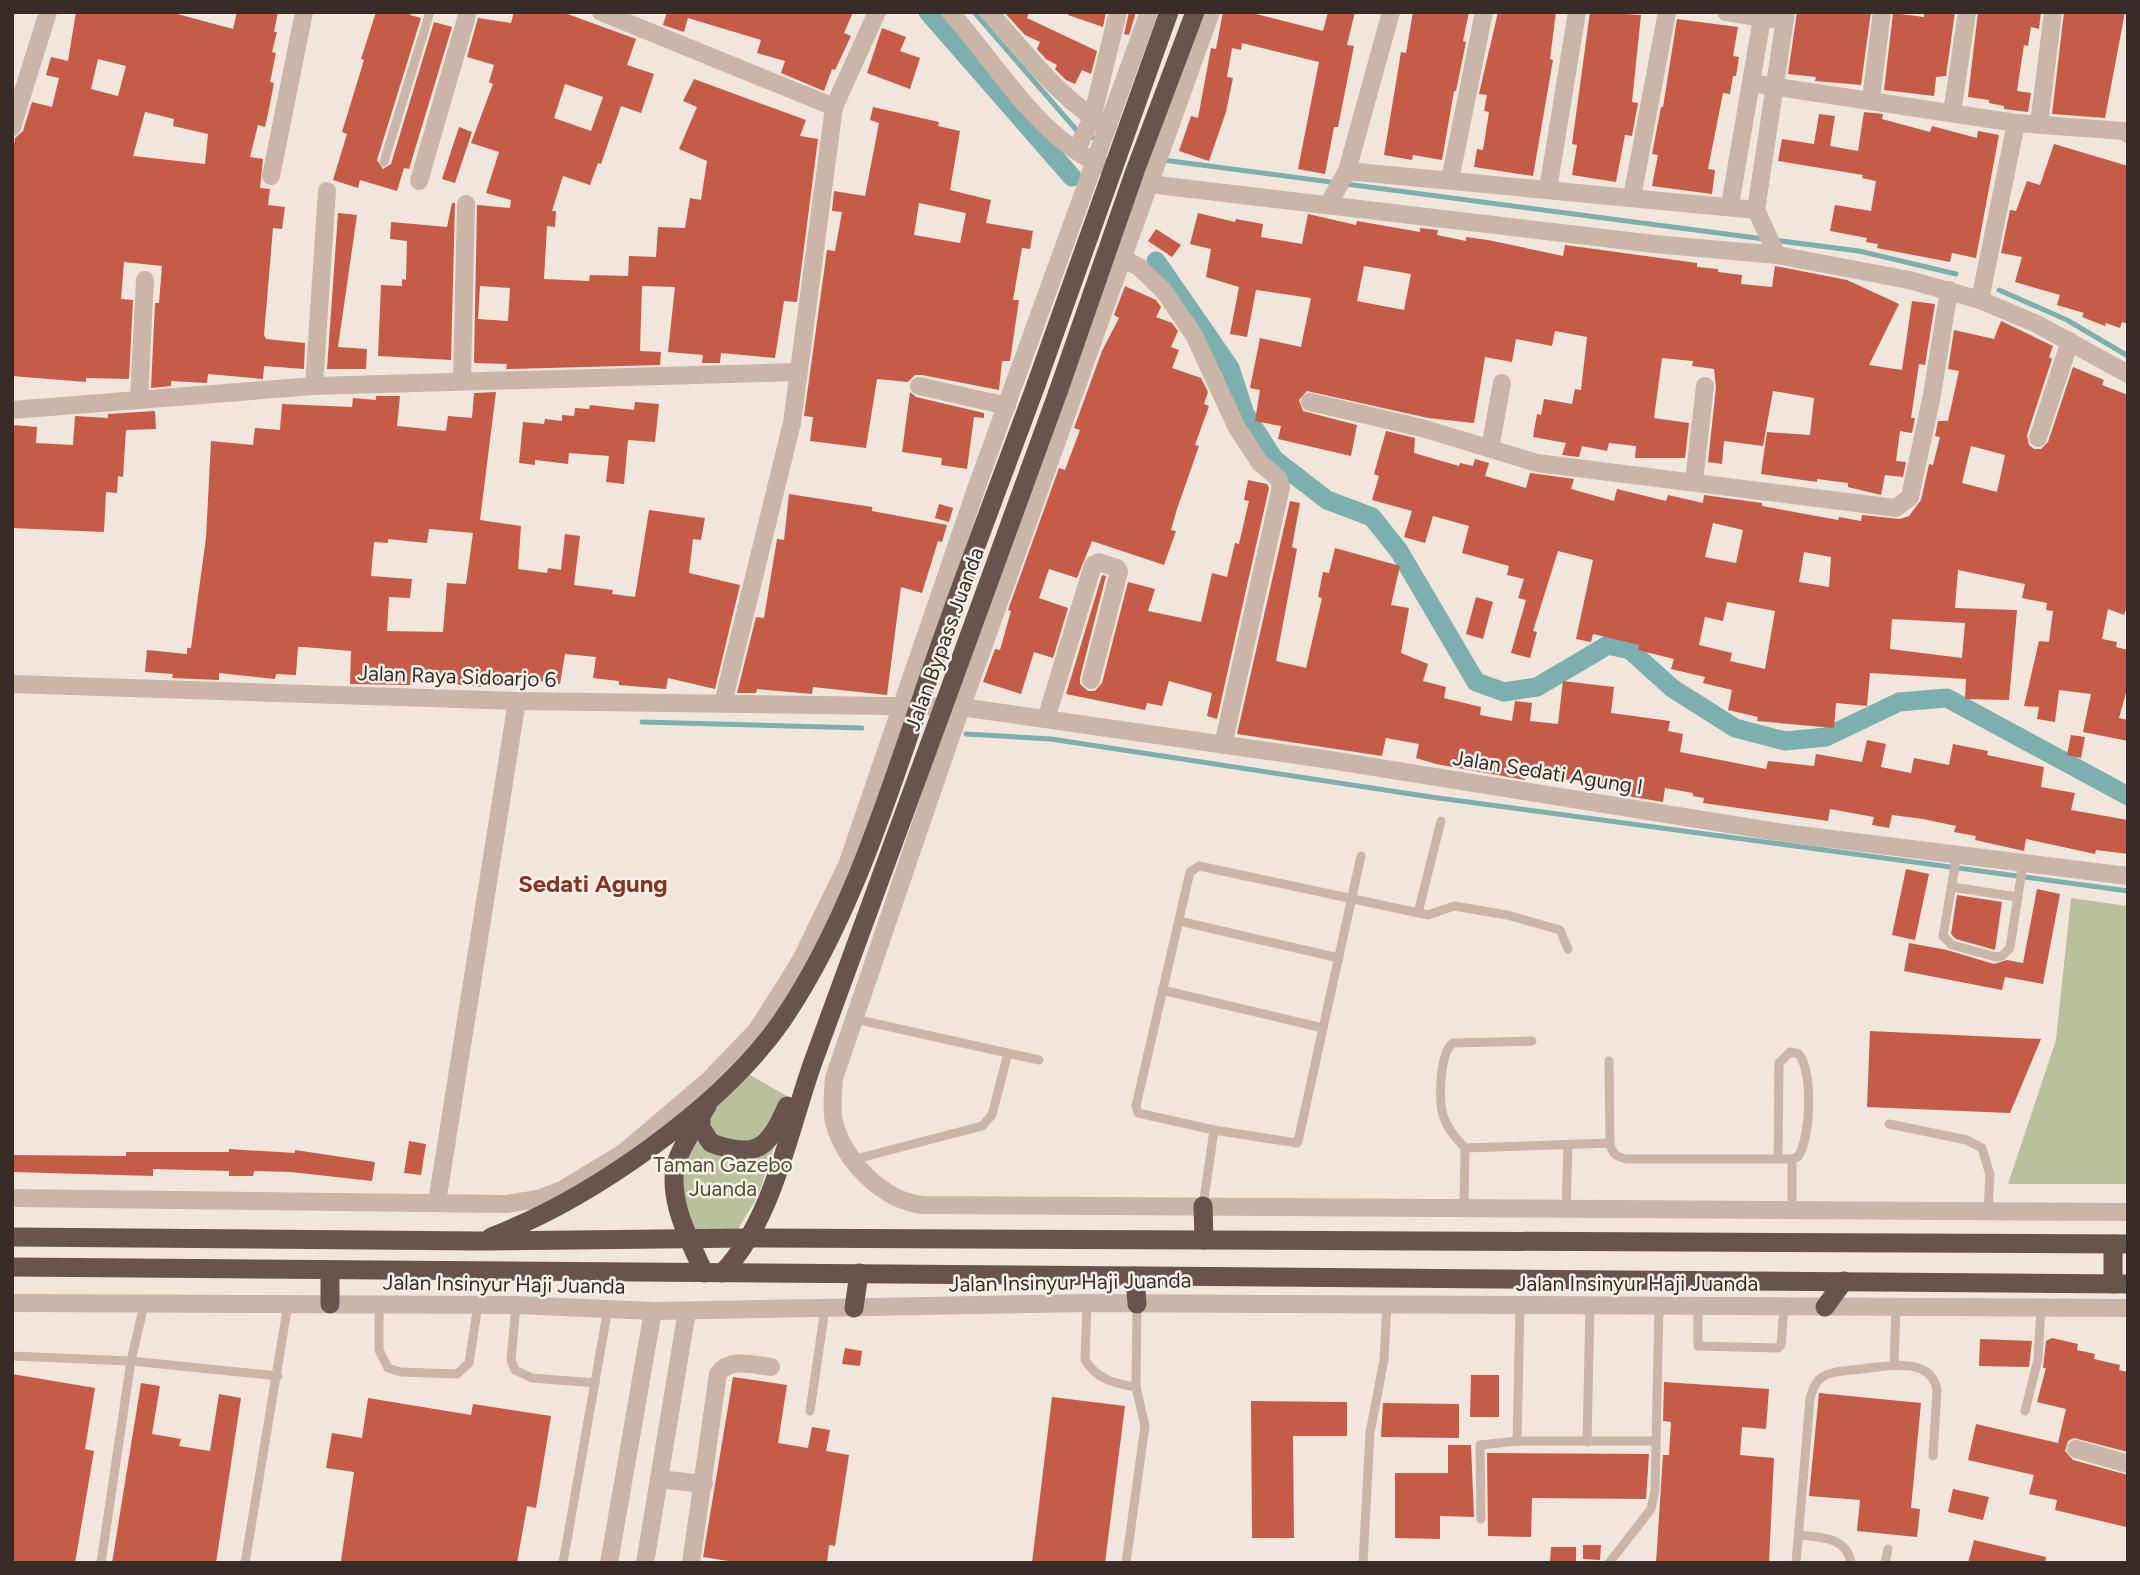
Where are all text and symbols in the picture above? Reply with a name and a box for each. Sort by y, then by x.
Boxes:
street label: Jalan Bypass Juanda [899,544,989,734]
street label: Jalan Raya Sidoarjo 6 [357,660,557,692]
street label: Jalan Sedati Agung I [1451,745,1645,799]
district label: Sedati Agung [518,869,668,898]
park label: Taman Gazebo Juanda [653,1152,793,1201]
street label: Jalan Insinyur Haji Juanda [948,1267,1192,1297]
street label: Jalan Insinyur Haji Juanda [382,1269,626,1299]
street label: Jalan Insinyur Haji Juanda [1516,1271,1758,1296]

